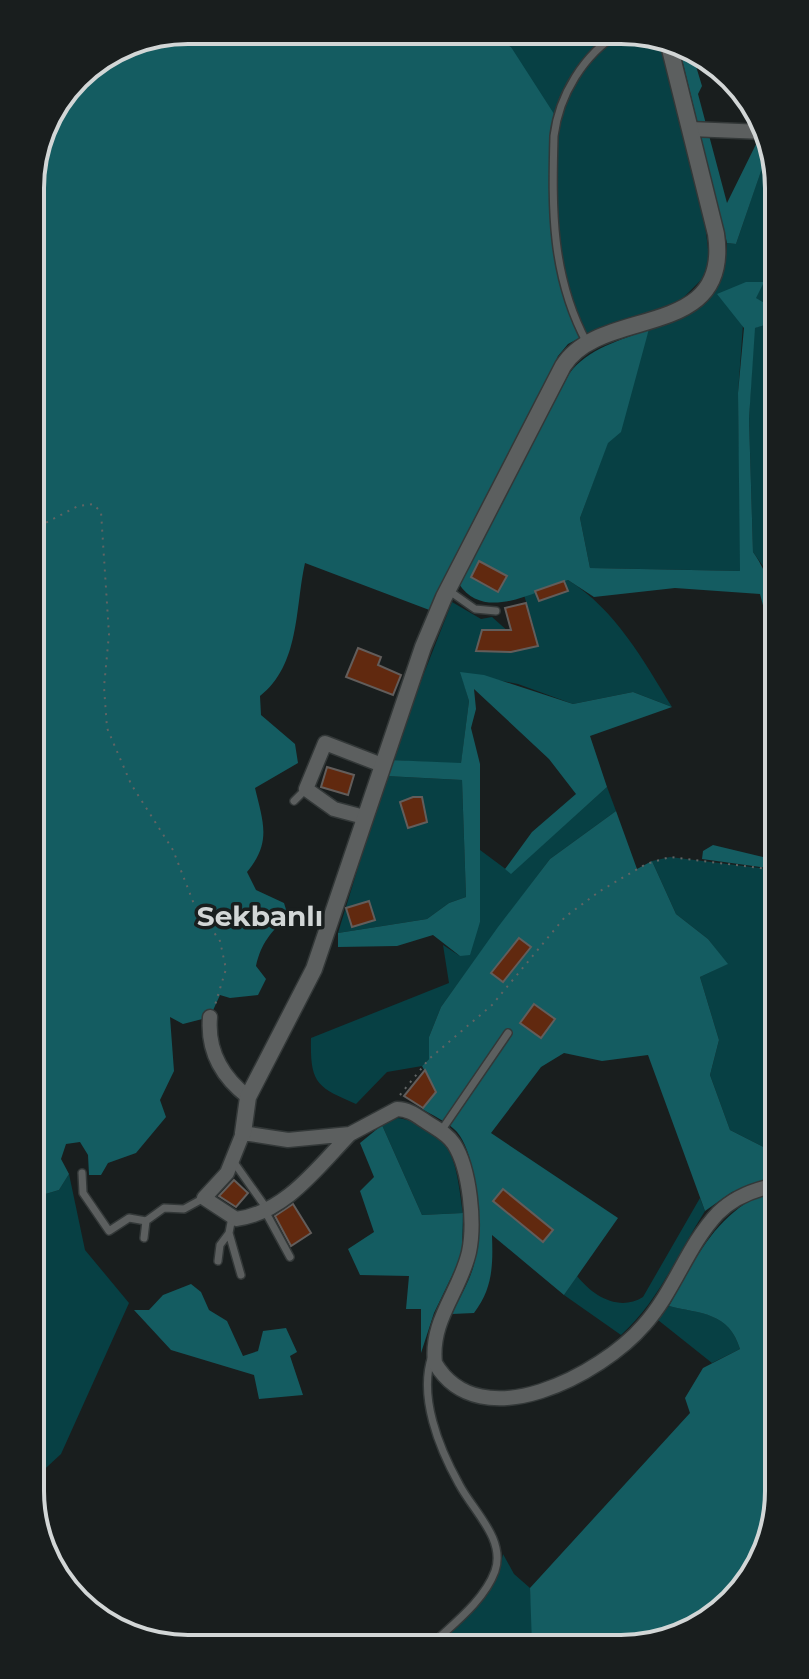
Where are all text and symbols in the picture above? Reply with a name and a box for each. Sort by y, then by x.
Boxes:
district label: Sekbanlı [197,899,323,933]

